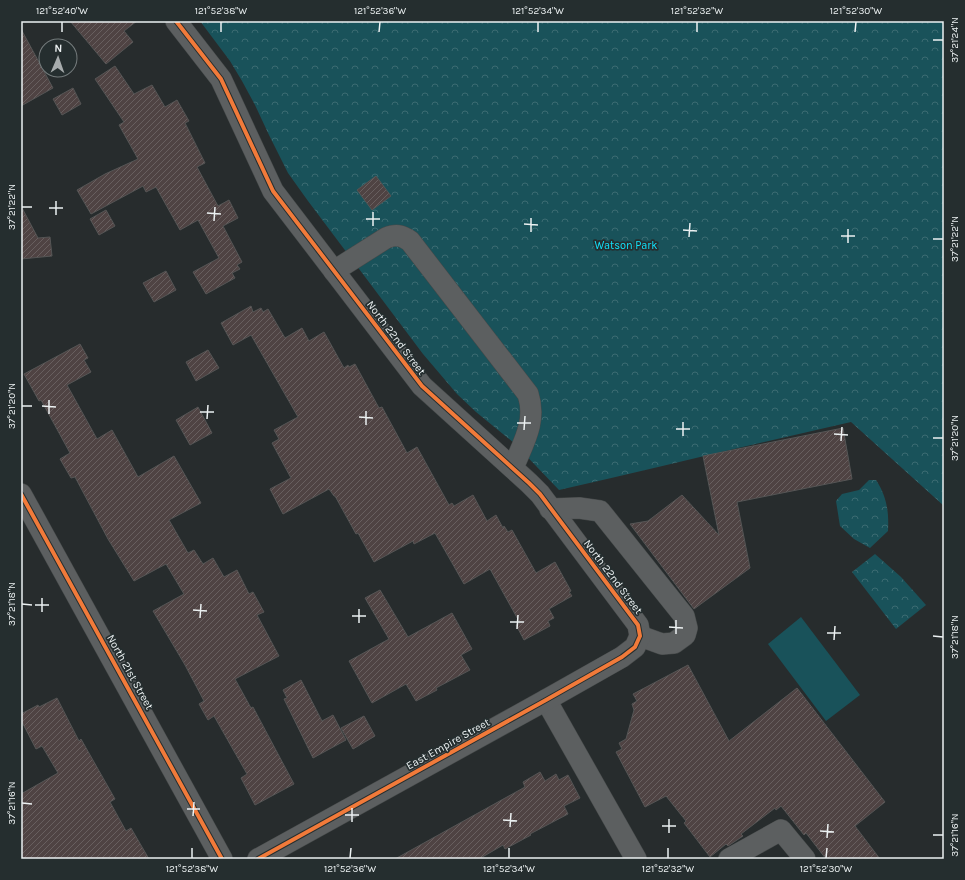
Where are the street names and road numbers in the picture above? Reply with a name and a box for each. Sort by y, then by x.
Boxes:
street label: North 22nd Street [364,298,428,378]
street label: North 22nd Street [581,537,645,617]
street label: North 21st Street [104,632,156,712]
street label: East Empire Street [404,716,492,772]

